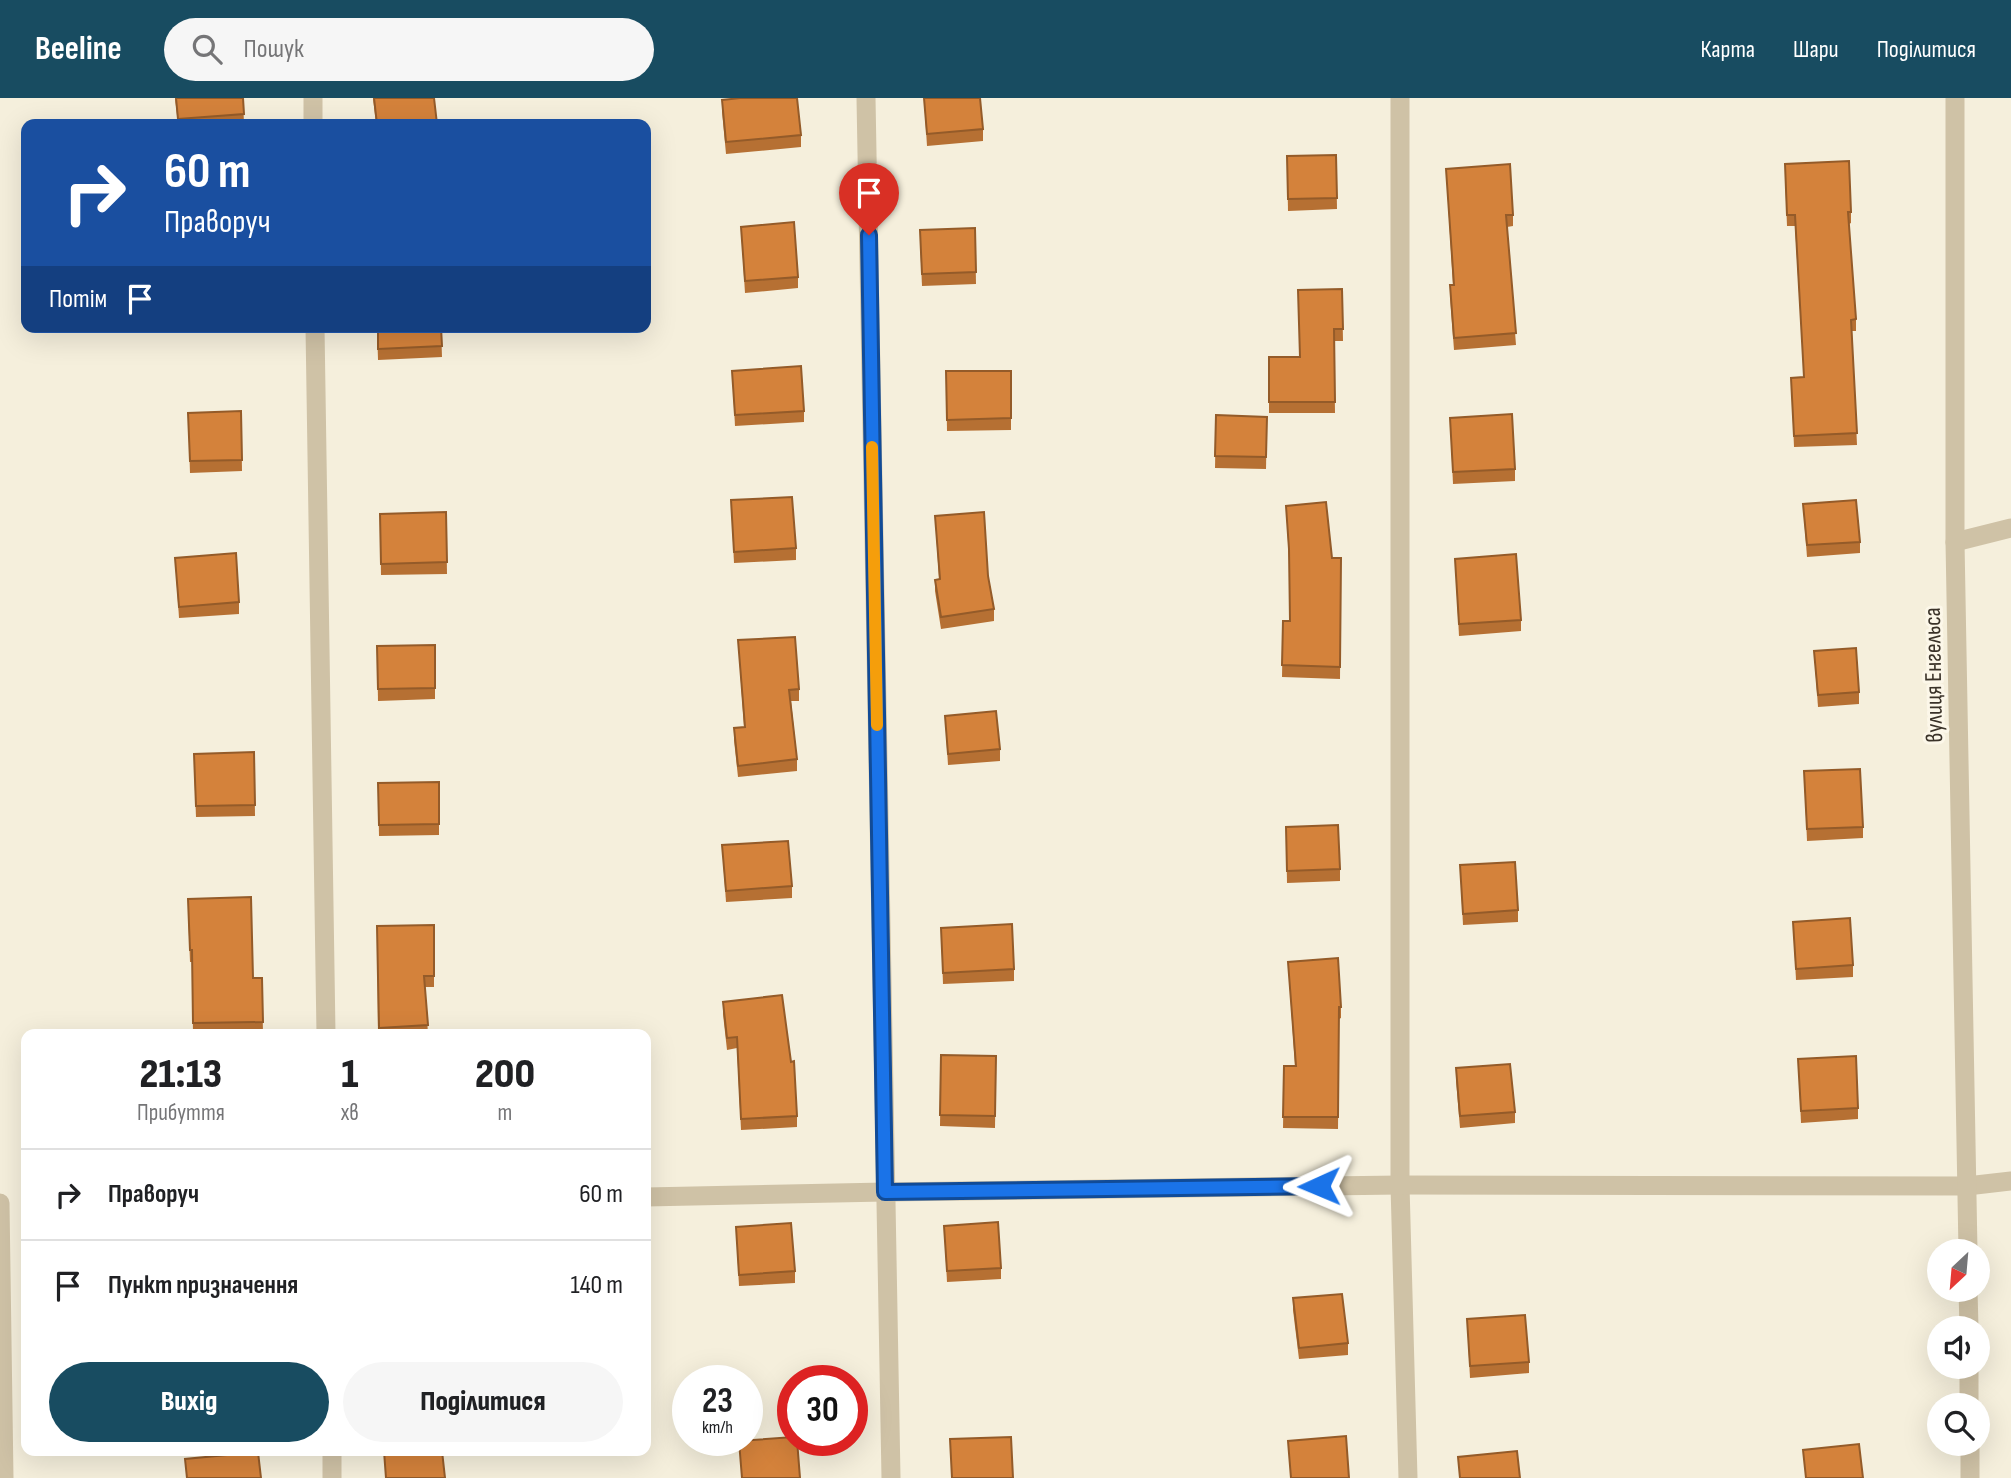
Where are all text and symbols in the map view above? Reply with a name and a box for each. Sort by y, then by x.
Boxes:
search box [164,18,654,81]
text: Beeline [35,29,122,69]
icon: search [188,30,226,68]
text: Пошук [244,34,304,65]
text: Карта [1700,35,1755,64]
text: Шари [1793,35,1839,64]
text: Поділитися [1877,35,1976,64]
text: 60 m [164,143,251,202]
icon: right [49,147,140,238]
pin [839,163,899,235]
icon: arrive [850,174,888,212]
text: Праворуч [164,203,271,242]
icon: arrive [121,280,159,318]
text: Потім [49,284,107,315]
street label: вулиця Енгельса [1918,607,1949,743]
text: 21:13 [139,1049,222,1100]
text: 1 [341,1049,358,1100]
text: 200 [475,1049,535,1100]
text: Прибуття [137,1099,225,1127]
text: хв [341,1099,359,1127]
text: m [498,1099,512,1127]
position arrow [1282,1149,1356,1223]
icon: right [49,1176,87,1214]
text: Праворуч [108,1179,199,1210]
text: 60 m [579,1179,623,1210]
north arrow [1927,1239,1990,1302]
map controls [1927,1239,1990,1456]
icon: arrive [49,1267,87,1305]
text: Пункт призначення [108,1270,298,1301]
text: 140 m [571,1270,623,1301]
button: sound [1927,1316,1990,1379]
button: Вихід [49,1362,329,1442]
button: Поділитися [343,1362,623,1442]
speed limit sign: 30 [777,1365,868,1456]
text: 23 [702,1380,733,1423]
button: search [1927,1393,1990,1456]
text: km/h [702,1417,733,1438]

